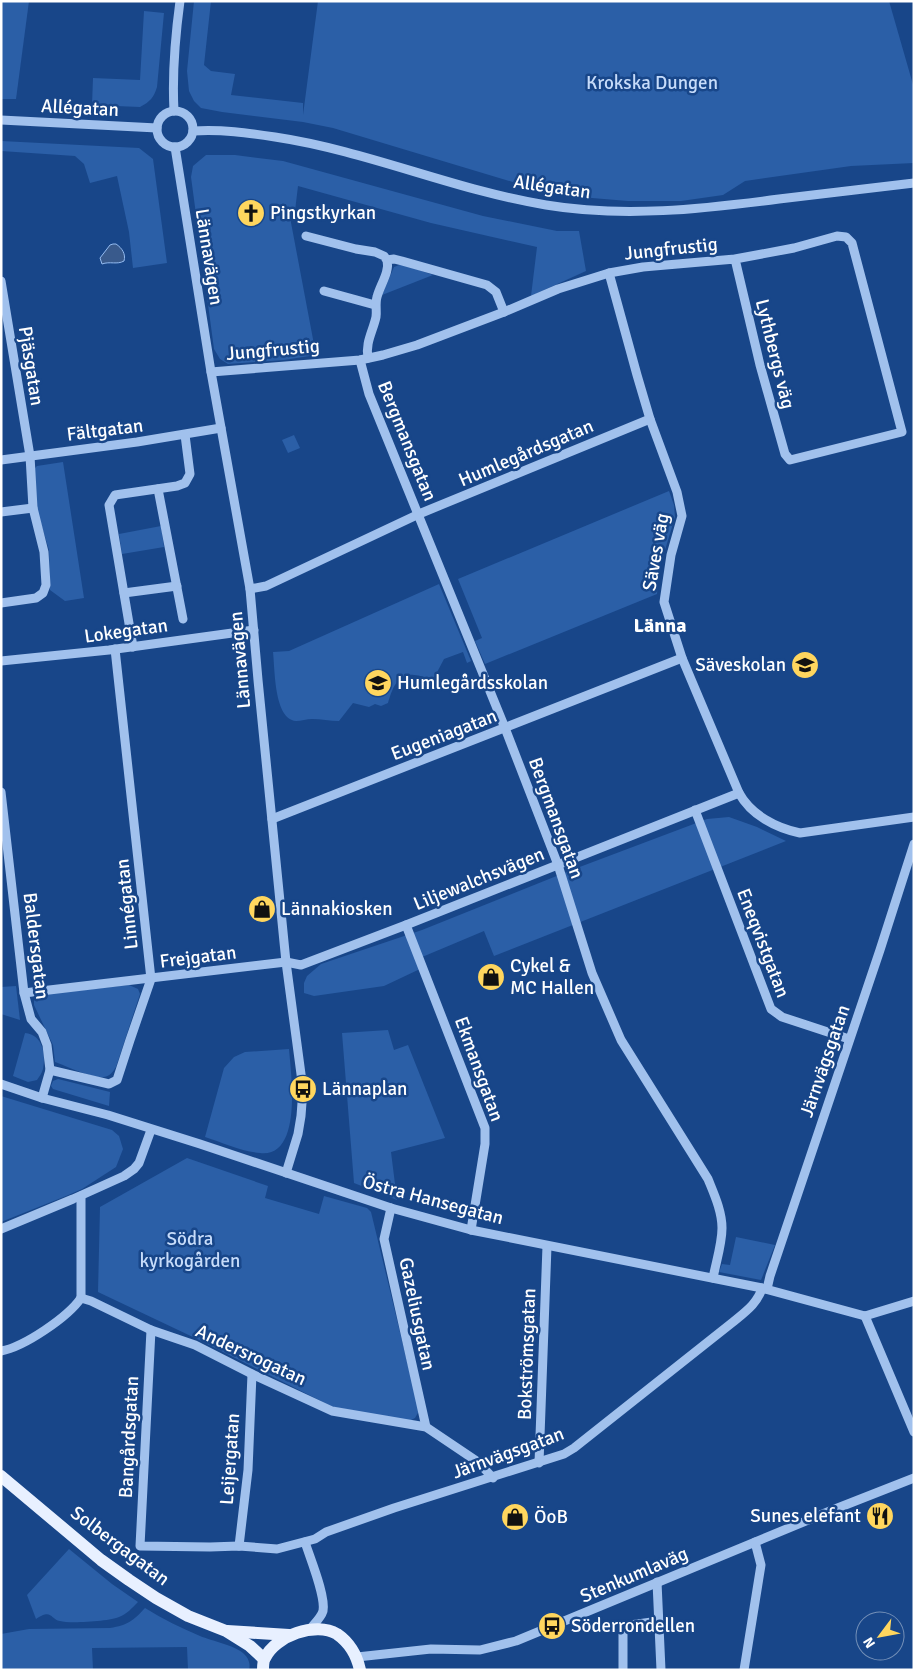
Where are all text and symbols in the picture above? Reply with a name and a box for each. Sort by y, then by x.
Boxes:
park label: Krokska Dungen [586,71,718,95]
street label: Allégatan [41,94,119,122]
street label: Allégatan [512,170,592,204]
church icon: Pingstkyrkan [236,198,266,228]
place label: Pingstkyrkan [270,201,376,225]
street label: Lännavägen [190,207,228,307]
street label: Jungfrustig [623,232,719,266]
street label: Lythbergs väg [750,297,800,411]
street label: Pjäsgatan [13,325,49,407]
street label: Jungfrustig [225,334,321,366]
street label: Bergmansgatan [372,377,442,505]
street label: Fältgatan [65,413,145,447]
street label: Humlegårdsgatan [455,414,597,492]
street label: Säves väg [637,511,675,593]
street label: Lännavägen [224,610,256,710]
street label: Lokegatan [83,613,169,649]
district label: Länna [634,613,686,638]
school or university icon: Säveskolan [790,650,820,680]
place label: Säveskolan [695,653,786,677]
school or university icon: Humlegårdsskolan [363,668,393,698]
place label: Humlegårdsskolan [397,671,548,695]
street label: Eugeniagatan [388,704,500,766]
street label: Bergmansgatan [523,754,589,882]
street label: Liljewalchsvägen [410,842,548,916]
street label: Linnégatan [110,857,144,951]
street label: Eneqvistgatan [731,885,795,1001]
street label: Baldersgatan [18,891,54,1001]
shop icon: Lännakiosken [247,894,277,924]
place label: Lännakiosken [281,897,393,921]
street label: Frejgatan [158,940,238,974]
place label: Cykel & MC Hallen [510,954,594,1000]
shop icon: Cykel & MC Hallen [476,962,506,992]
street label: Järnvägsgatan [795,1002,855,1120]
street label: Ekmansgatan [449,1013,509,1125]
bus stop icon: Lännaplan [288,1074,318,1104]
place label: Lännaplan [322,1077,407,1101]
street label: Östra Hansegatan [360,1170,506,1230]
park label: Södra kyrkogården [140,1227,240,1273]
street label: Gazeliusgatan [393,1255,441,1373]
street label: Bokströmsgatan [513,1288,541,1420]
street label: Andersrogatan [192,1319,310,1391]
street label: Bangårdsgatan [114,1375,144,1499]
street label: Leijergatan [215,1412,245,1506]
street label: Järnvägsgatan [449,1422,567,1484]
street label: Solbergagatan [66,1501,174,1591]
restaurant icon: Sunes elefant [865,1501,895,1531]
shop icon: ÖoB [500,1502,530,1532]
place label: Sunes elefant [750,1504,861,1528]
place label: ÖoB [534,1505,568,1529]
street label: Stenkumlaväg [576,1542,692,1608]
bus stop icon: Söderrondellen [537,1611,567,1641]
north arrow [855,1611,905,1661]
place label: Söderrondellen [571,1614,695,1638]
text: N [860,1634,879,1651]

